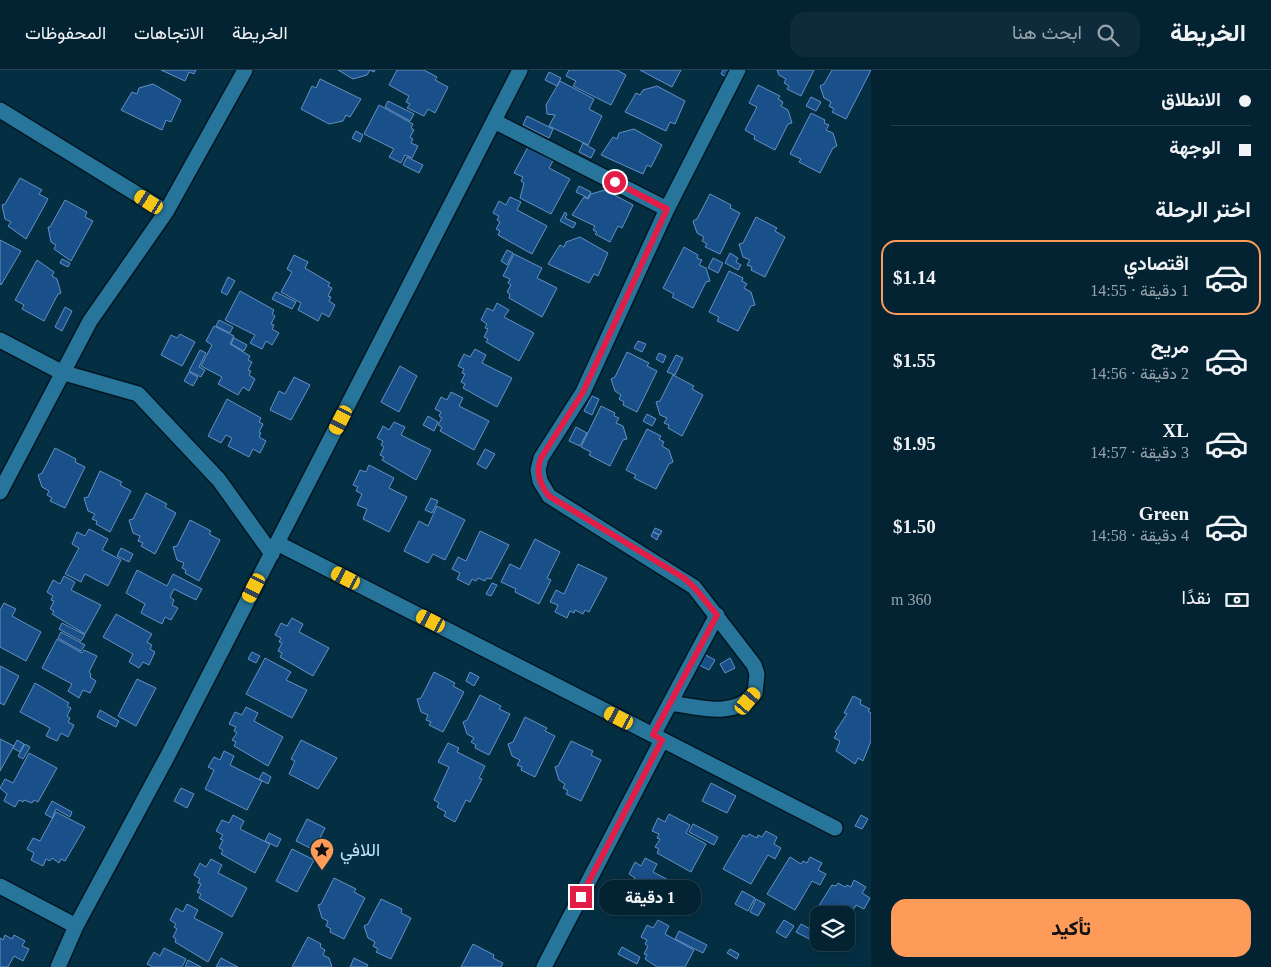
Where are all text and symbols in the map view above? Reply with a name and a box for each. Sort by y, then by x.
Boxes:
search box [790,12,1140,57]
text: الخريطة [1170,20,1246,46]
icon: search [1094,21,1122,49]
text: ابحث هنا [1012,22,1082,43]
text: المحفوظات [25,23,106,43]
text: الاتجاهات [134,23,204,43]
text: الخريطة [232,23,288,43]
text: الانطلاق [1161,89,1221,110]
text: الوجهة [1169,137,1221,158]
route start [604,171,626,193]
car [132,188,165,216]
text: اختر الرحلة [1155,197,1251,222]
text: اقتصادي [1124,253,1189,274]
icon: car [1204,255,1249,300]
text: $1.14 [893,267,936,288]
text: 1 دقيقة · 14:55 [1090,282,1189,299]
text: مريح [1151,336,1189,357]
icon: car [1204,338,1249,383]
text: $1.55 [893,350,936,371]
text: 2 دقيقة · 14:56 [1090,365,1189,382]
car [327,403,354,437]
text: XL [1163,420,1189,441]
icon: car [1204,421,1249,466]
text: $1.95 [893,433,936,454]
text: 3 دقيقة · 14:57 [1090,444,1189,461]
text: Green [1139,503,1189,524]
icon: car [1204,504,1249,549]
text: $1.50 [893,516,936,537]
text: 4 دقيقة · 14:58 [1090,527,1189,544]
car [329,565,362,591]
car [240,571,267,605]
icon: cash [1223,586,1251,614]
text: نقدًا [1182,587,1211,608]
text: 360 m [891,591,931,608]
car [414,608,447,634]
car [732,685,763,717]
car [602,705,635,731]
place icon: اللافي [309,837,335,871]
place label: اللافي [340,840,380,865]
callout: 1 دقيقة [598,880,701,914]
route end [570,886,592,908]
text: 1 دقيقة [625,889,675,906]
button: تأكيد [891,899,1251,957]
map controls [810,906,855,951]
button: layers [810,906,855,951]

